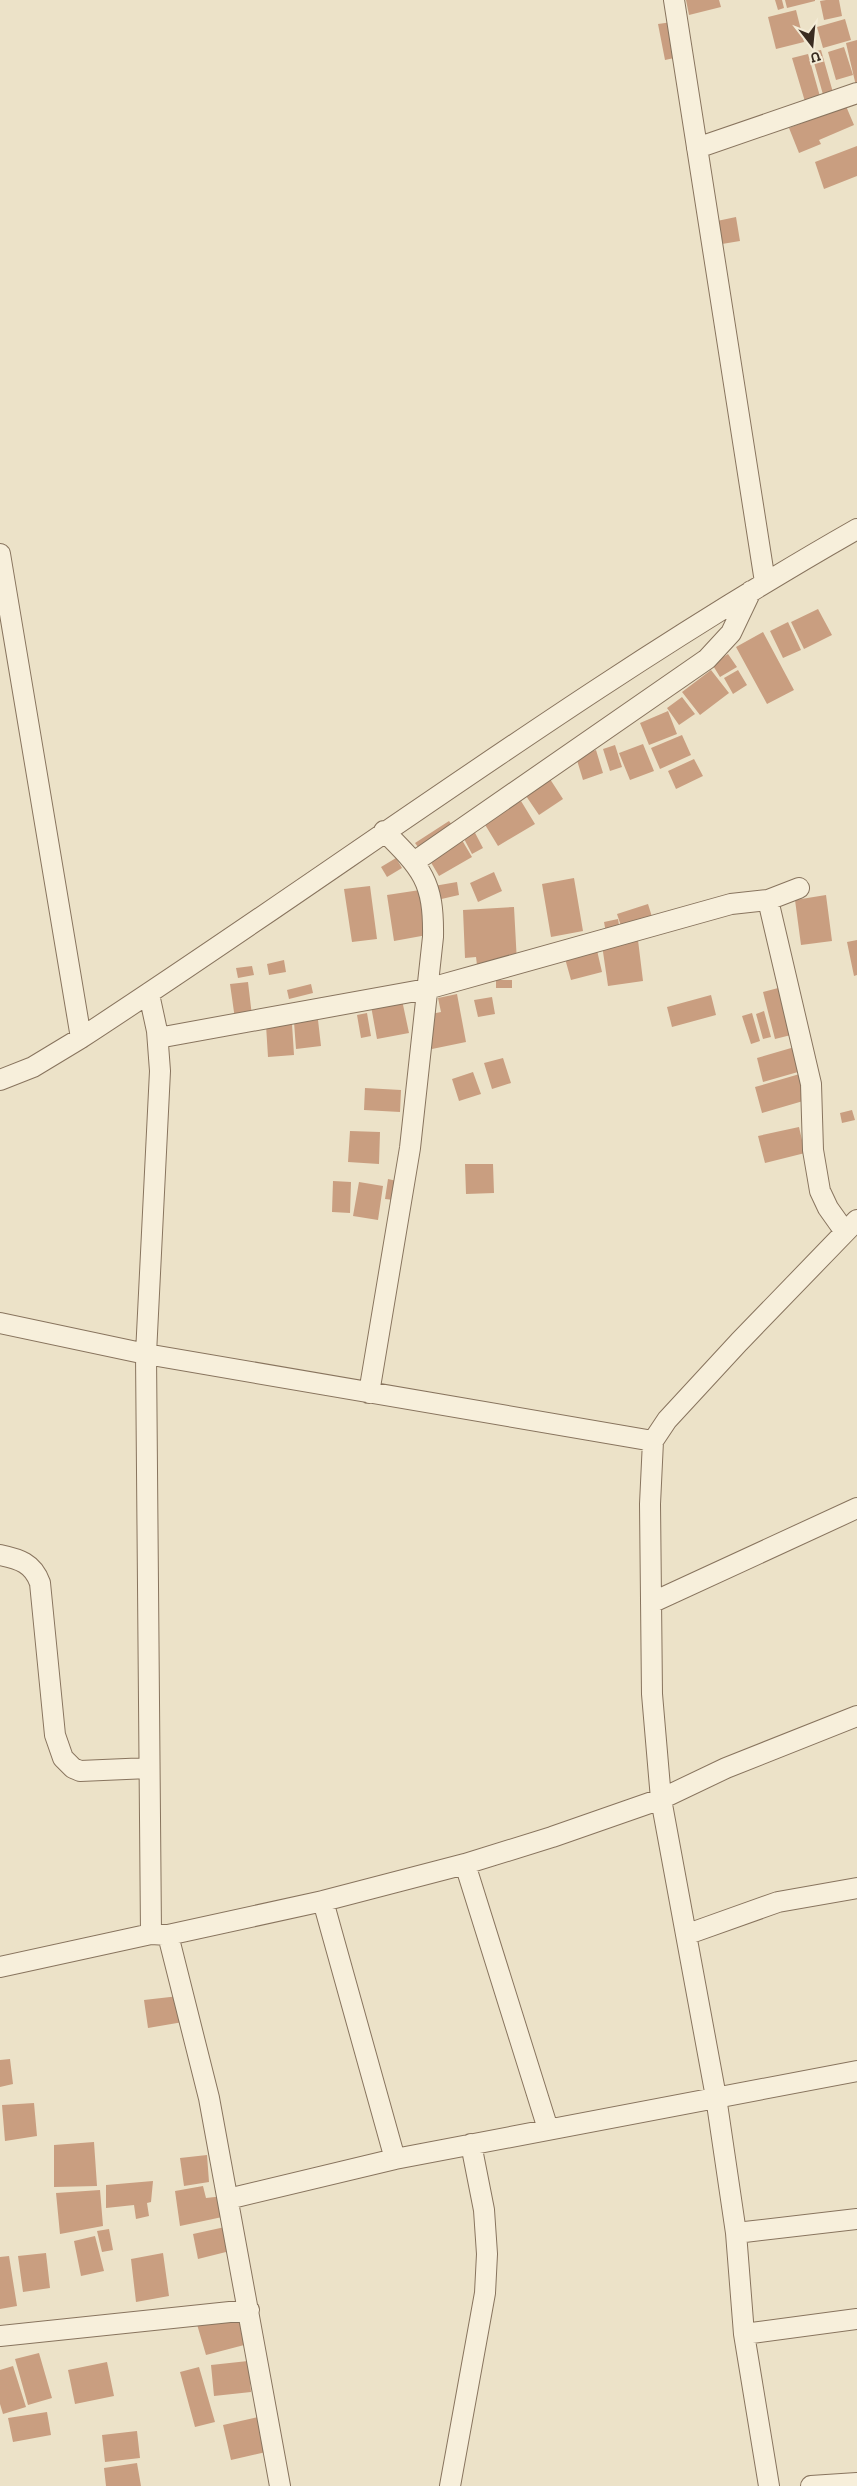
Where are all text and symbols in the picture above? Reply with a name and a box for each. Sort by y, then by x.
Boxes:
north arrow [787,20,837,70]
text: U [808,47,823,67]

